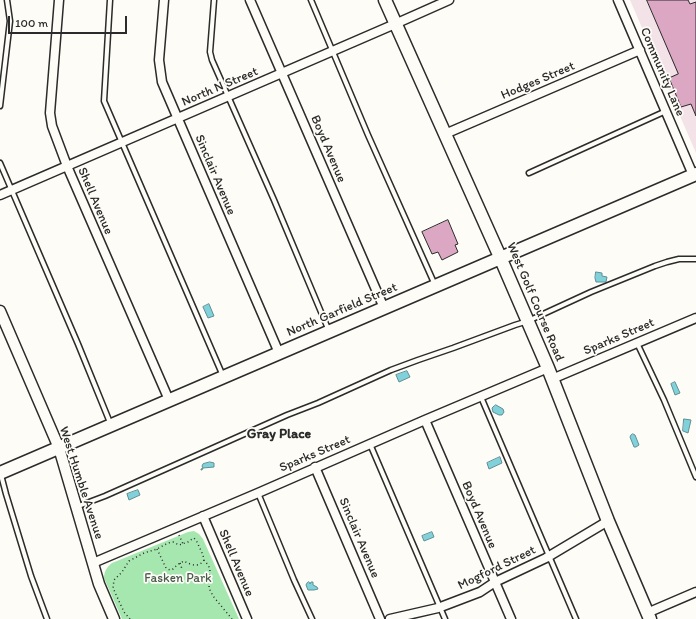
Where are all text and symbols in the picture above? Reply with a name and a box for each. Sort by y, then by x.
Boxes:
scale bar [10,8,129,34]
text: 100 m [15,16,48,30]
street label: Community Lane [636,25,688,119]
street label: Hodges Street [499,58,577,104]
street label: North N Street [180,64,260,110]
street label: Boyd Avenue [307,113,349,185]
street label: Sinclair Avenue [191,132,239,218]
street label: Shell Avenue [74,165,116,237]
street label: West Golf Course Road [503,240,567,364]
street label: North Garfield Street [284,280,400,340]
street label: Sparks Street [581,315,657,359]
street label: West Humble Avenue [55,425,107,541]
district label: Gray Place [247,426,311,442]
street label: Sparks Street [277,432,353,476]
street label: Boyd Avenue [458,479,500,551]
street label: Sinclair Avenue [335,495,383,581]
street label: Shell Avenue [215,527,257,599]
street label: Mogford Street [456,542,538,594]
park label: Fasken Park [144,571,212,587]

